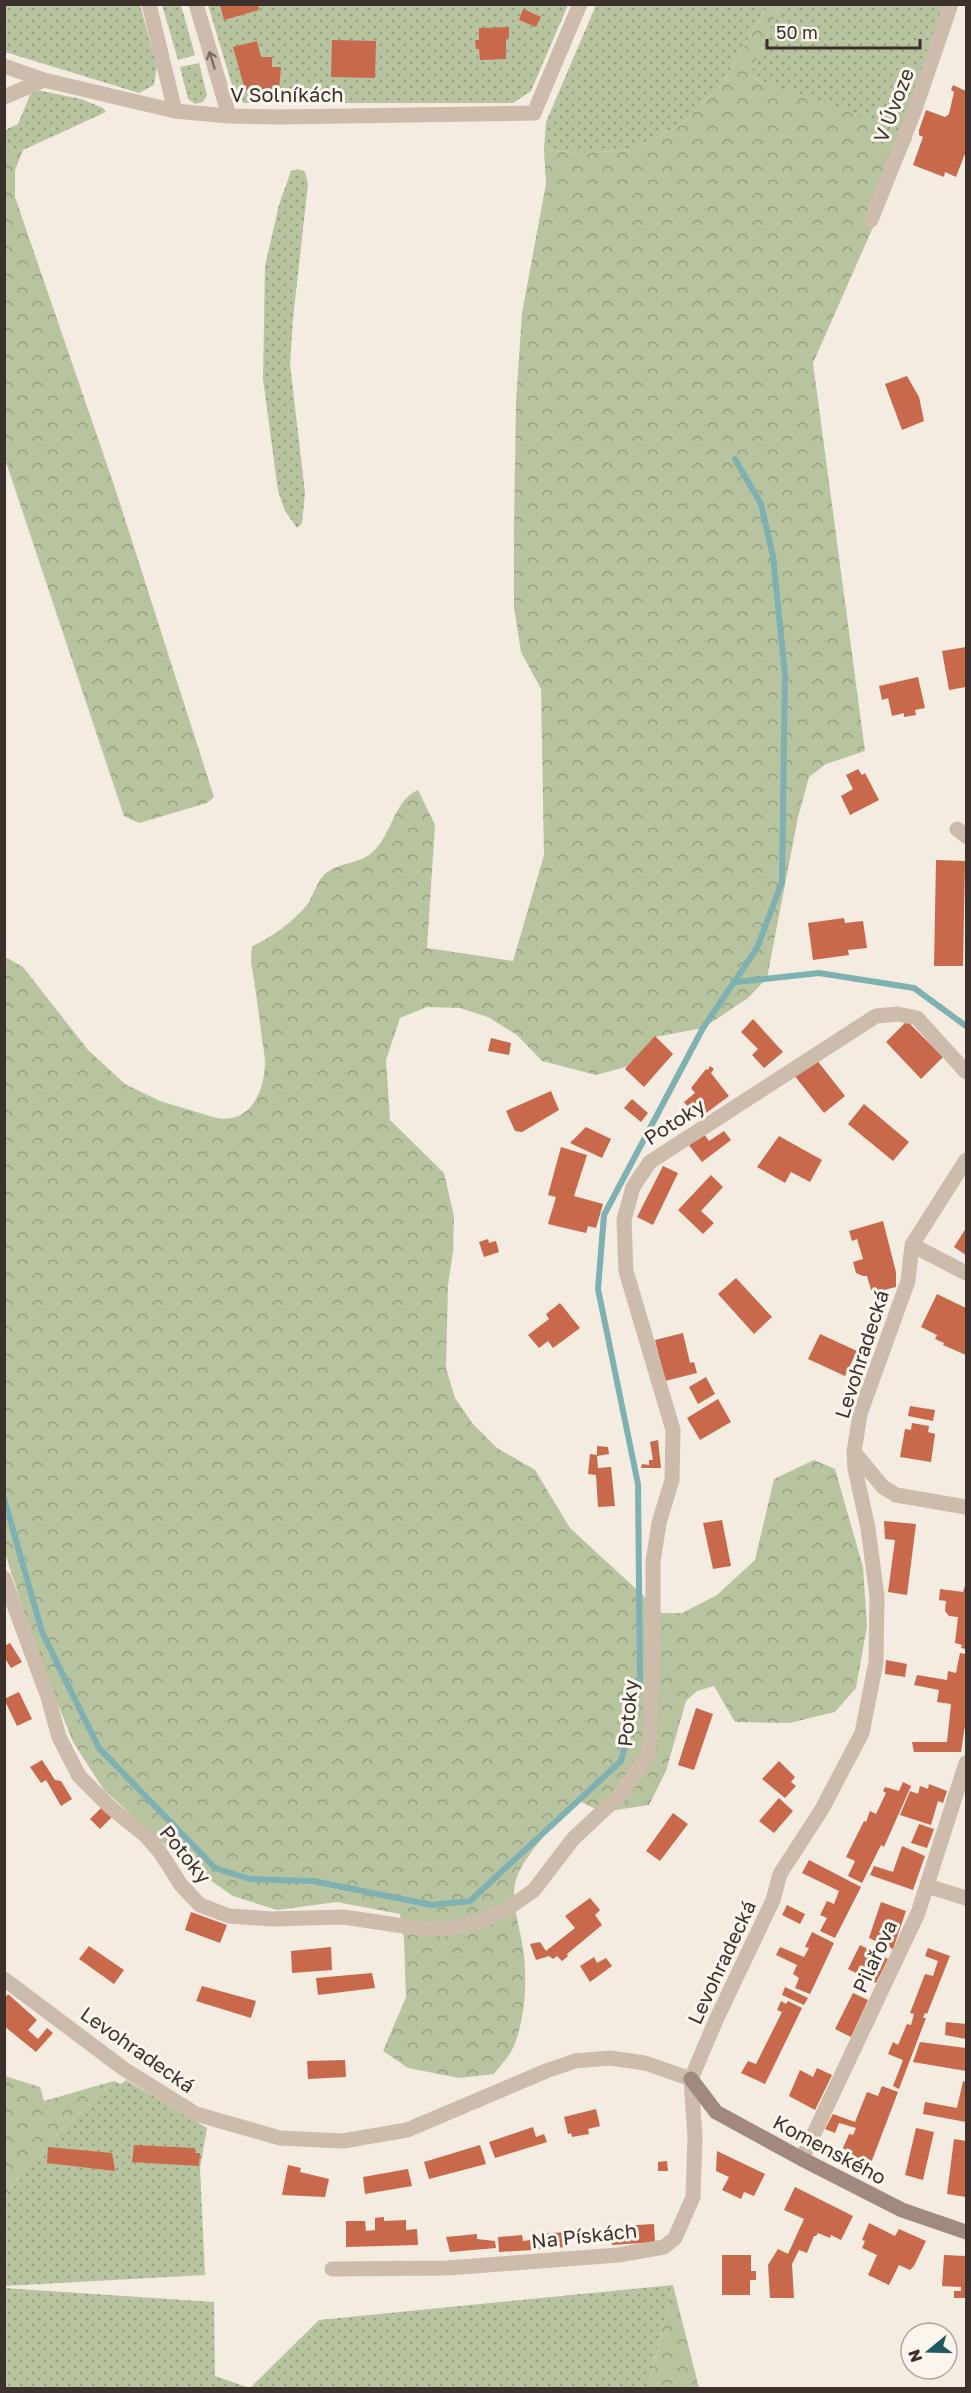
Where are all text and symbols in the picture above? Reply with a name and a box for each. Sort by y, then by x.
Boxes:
scale bar [767,12,920,50]
text: 50 m [776,21,818,43]
one-way arrow [206,51,217,70]
street label: V Úvoze [868,64,918,146]
street label: V Solníkách [230,82,344,106]
street label: Potoky [639,1093,709,1149]
street label: Levohradecká [829,1287,893,1421]
street label: Potoky [612,1678,642,1748]
street label: Potoky [155,1820,217,1888]
street label: Levohradecká [682,1896,760,2028]
street label: Pilařova [847,1916,901,1996]
street label: Levohradecká [76,2001,200,2097]
street label: Komenského [769,2109,891,2189]
street label: Na Pískách [530,2218,638,2252]
north arrow [899,2321,959,2381]
text: N [903,2347,926,2365]

